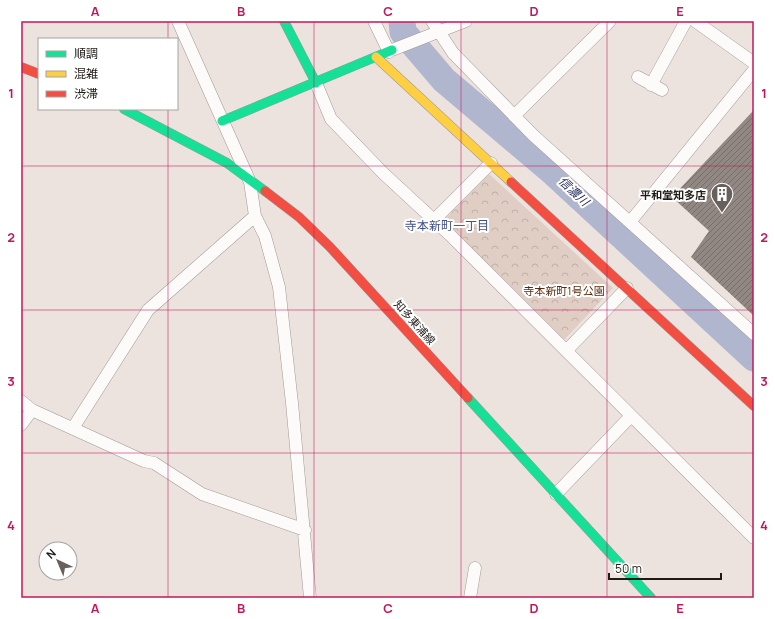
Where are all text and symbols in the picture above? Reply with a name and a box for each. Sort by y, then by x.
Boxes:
text: A [91,2,100,20]
text: B [237,2,245,20]
text: C [383,2,393,20]
text: D [529,2,539,20]
text: E [676,2,684,20]
legend [38,38,178,110]
text: 順調 [74,45,98,62]
text: 混雑 [74,65,98,82]
text: 1 [8,84,14,102]
text: 1 [761,84,767,102]
text: 渋滞 [74,85,98,102]
water label: 信濃川 [555,173,594,211]
building icon: 平和堂知多店 [709,181,735,214]
place label: 平和堂知多店 [640,187,706,202]
district label: 寺本新町一丁目 [405,217,489,234]
text: 2 [7,228,15,246]
text: 2 [760,228,768,246]
park label: 寺本新町1号公園 [523,283,605,298]
street label: 知多東浦線 [391,297,439,347]
text: 3 [7,372,15,390]
text: 3 [760,372,768,390]
text: 4 [7,516,15,534]
text: 4 [760,516,768,534]
north arrow [38,541,78,581]
text: N [43,545,59,562]
scale bar [609,555,721,581]
text: 50 m [615,560,642,577]
text: A [91,599,100,617]
text: B [237,599,245,617]
text: C [383,599,393,617]
text: D [529,599,539,617]
text: E [676,599,684,617]

